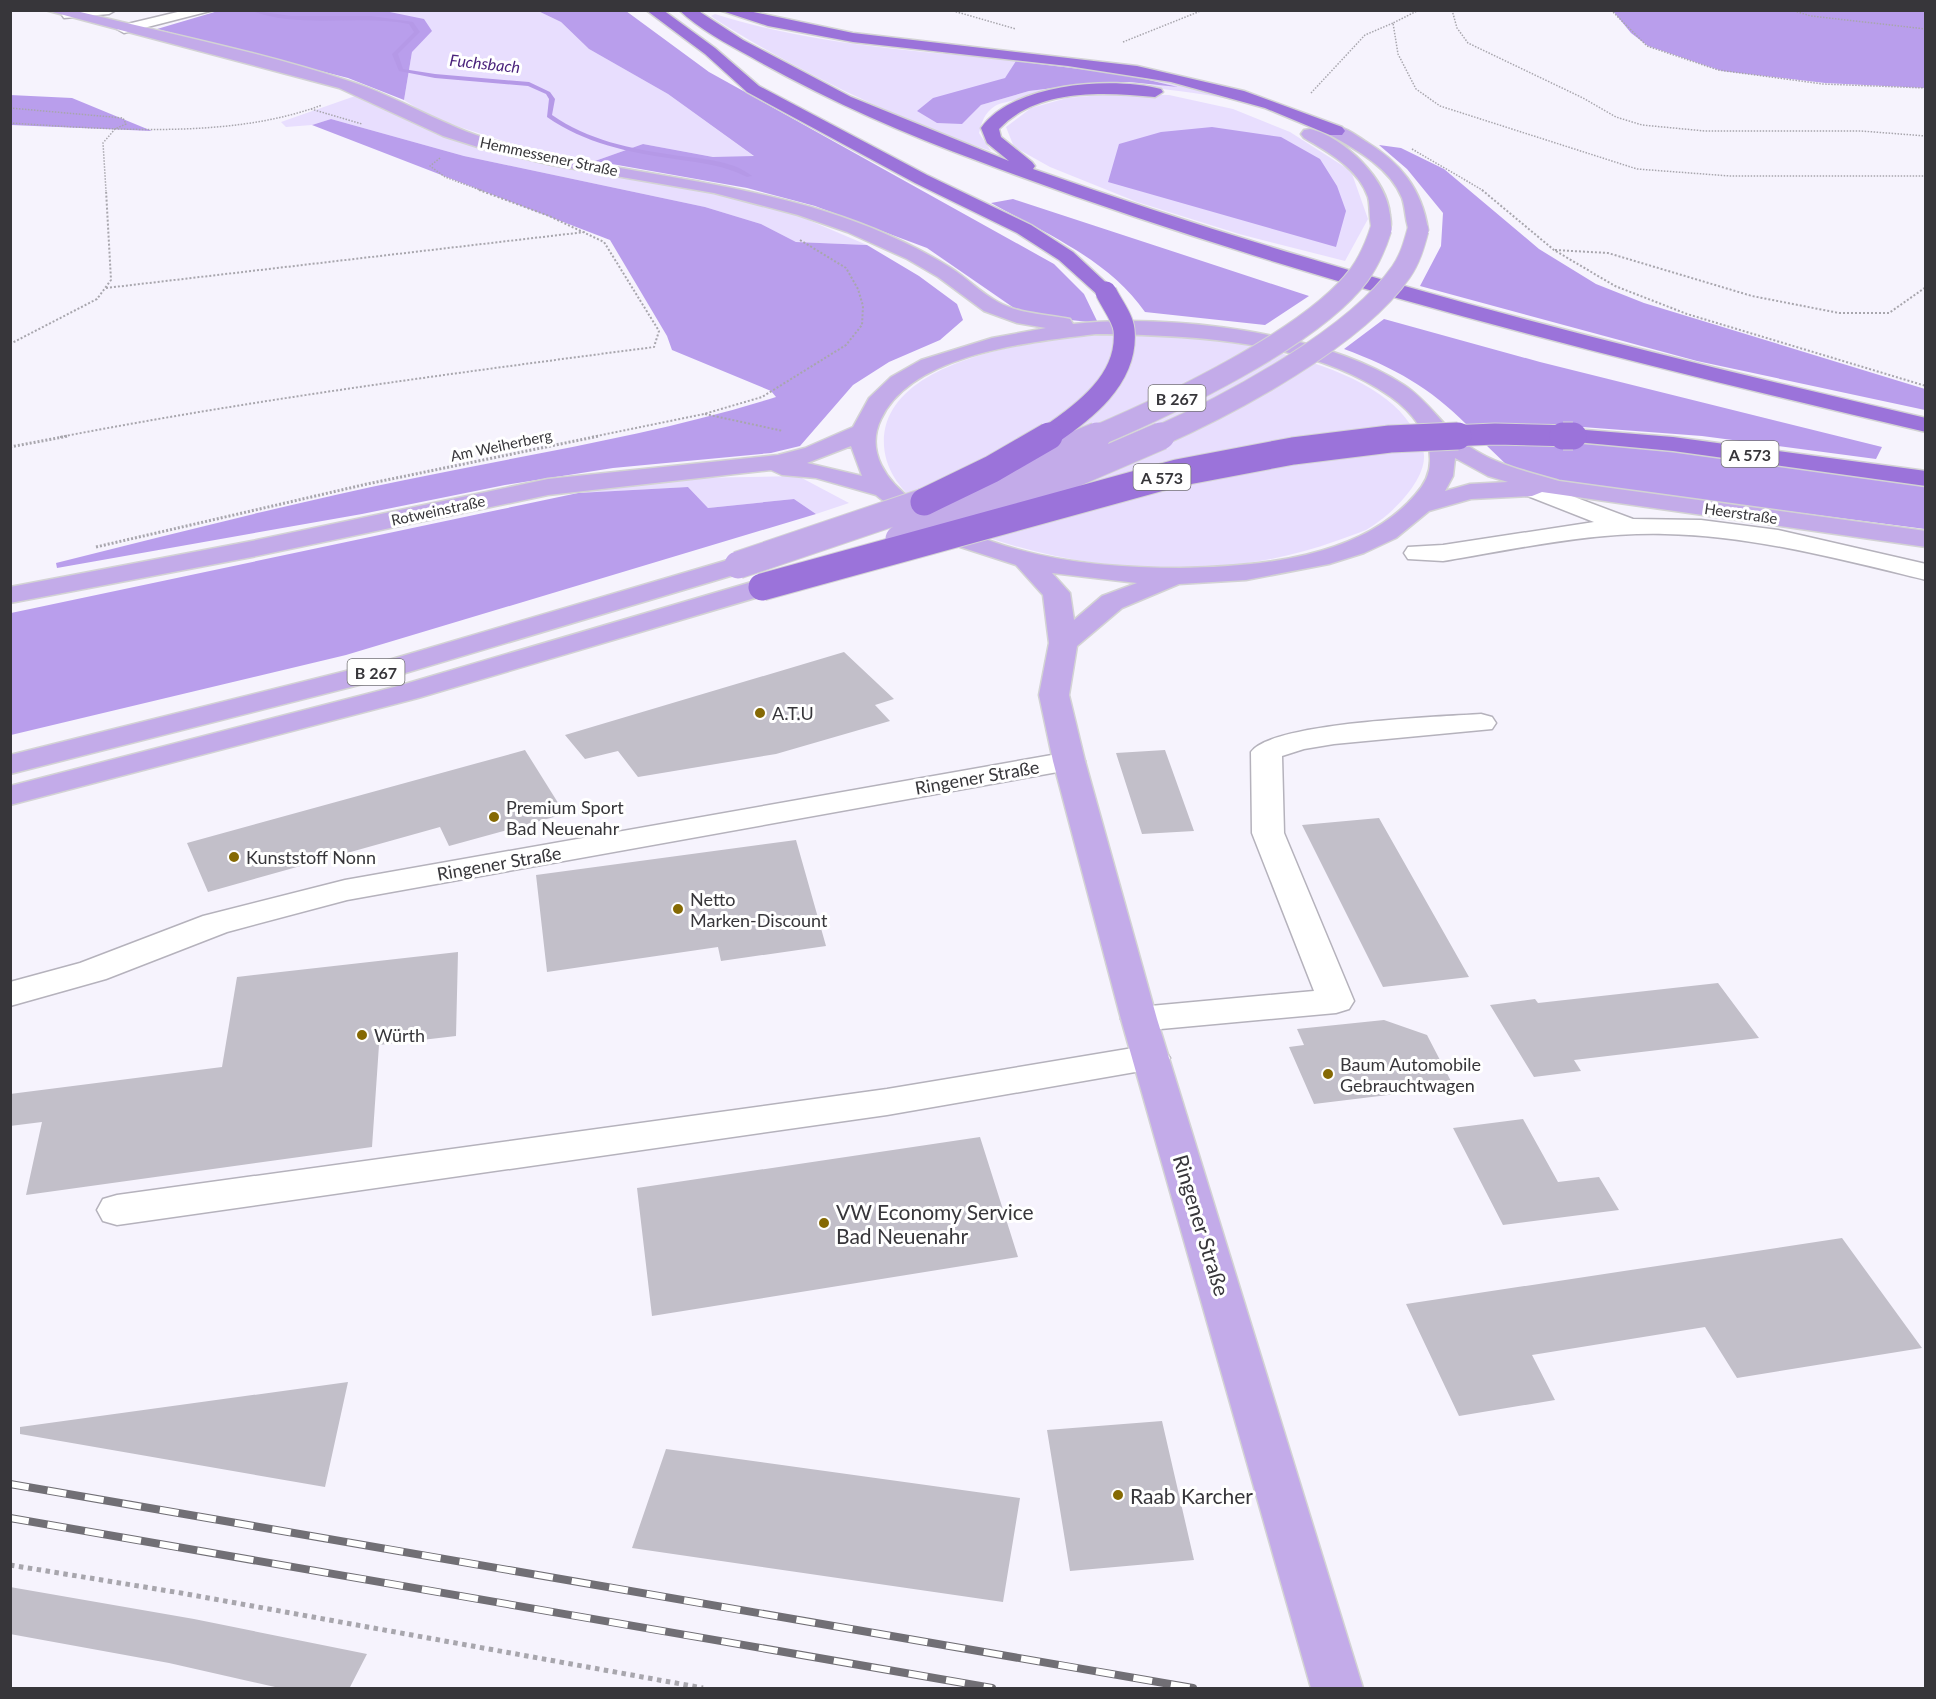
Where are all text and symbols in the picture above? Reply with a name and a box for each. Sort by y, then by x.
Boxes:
water label: Fuchsbach [449,50,521,76]
street label: Hemmessener Straße [478,133,620,179]
road number: B 267 [1148,385,1206,411]
street label: Am Weiherberg [449,425,554,465]
road number: A 573 [1722,441,1778,467]
road number: A 573 [1134,464,1190,490]
street label: Rotweinstraße [389,491,487,529]
street label: Heerstraße [1703,499,1779,527]
road number: B 267 [348,659,404,685]
place label: A.T.U [772,702,814,724]
marker: A.T.U [753,706,767,720]
street label: Ringener Straße [913,755,1041,799]
place label: Premium Sport Bad Neuenahr [506,796,624,839]
marker: Premium Sport Bad Neuenahr [487,810,501,824]
street label: Ringener Straße [435,841,563,885]
place label: Kunststoff Nonn [246,846,376,868]
marker: Kunststoff Nonn [227,850,241,864]
place label: Netto Marken-Discount [690,888,828,931]
marker: Netto Marken-Discount [671,902,685,916]
place label: Würth [374,1024,425,1046]
marker: Würth [355,1028,369,1042]
place label: Baum Automobile Gebrauchtwagen [1340,1053,1481,1096]
marker: Baum Automobile Gebrauchtwagen [1321,1067,1335,1081]
street label: Ringener Straße [1169,1151,1235,1299]
place label: VW Economy Service Bad Neuenahr [836,1199,1034,1248]
marker: VW Economy Service Bad Neuenahr [817,1216,831,1230]
place label: Raab Karcher [1130,1483,1253,1508]
marker: Raab Karcher [1111,1488,1125,1502]

